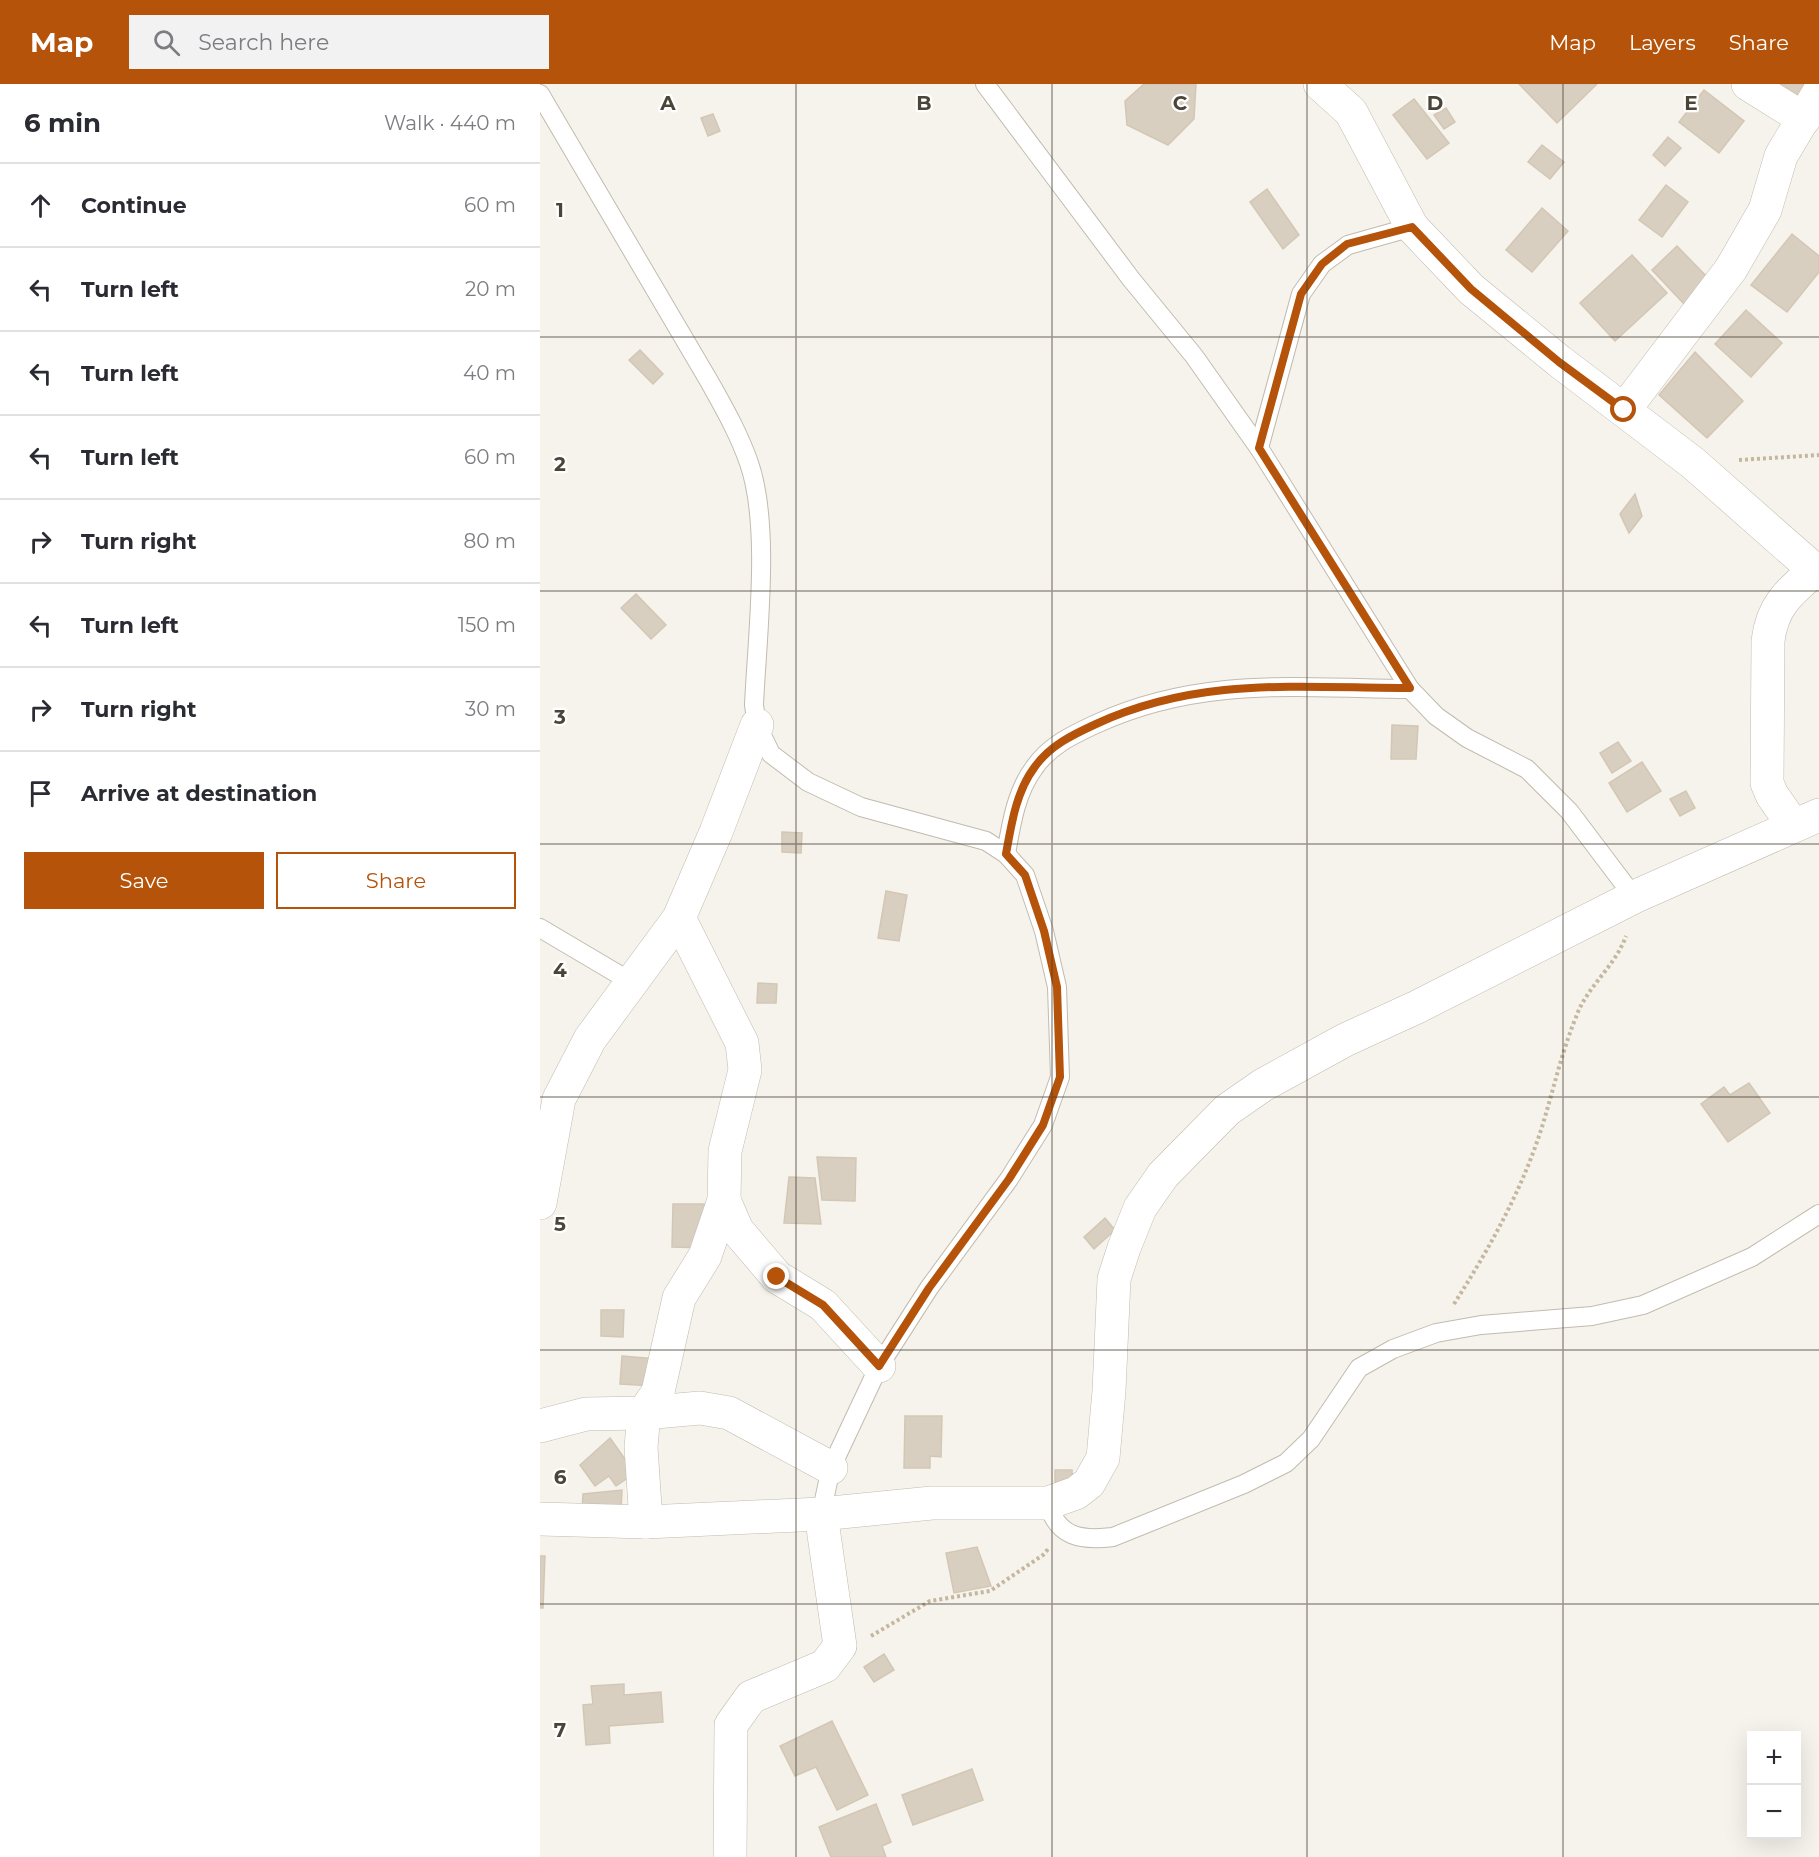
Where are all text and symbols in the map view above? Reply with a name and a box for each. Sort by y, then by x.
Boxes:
search box [129,15,549,69]
text: Map [30,25,93,59]
icon: search [150,26,183,59]
text: Search here [198,29,329,56]
text: Map [1549,30,1596,55]
text: Layers [1629,30,1696,55]
text: Share [1729,30,1789,55]
text: A [659,91,676,115]
text: B [916,91,932,115]
text: C [1173,91,1188,115]
text: D [1427,91,1443,115]
text: E [1684,91,1698,115]
text: 6 min [24,107,101,139]
text: Walk · 440 m [384,111,516,135]
icon: ahead [24,189,57,222]
text: Continue [81,192,187,219]
text: 60 m [464,193,516,217]
text: 1 [556,198,564,222]
icon: left [24,273,57,306]
text: Turn left [81,276,179,303]
text: 20 m [465,277,516,301]
icon: left [24,357,57,390]
text: Turn left [81,360,179,387]
text: 40 m [463,361,516,385]
route start [1610,396,1636,422]
icon: left [24,441,57,474]
text: Turn left [81,444,179,471]
text: 60 m [464,445,516,469]
text: 2 [554,452,566,476]
icon: right [24,525,57,558]
text: Turn right [81,528,196,555]
text: 80 m [464,529,516,553]
icon: left [24,609,57,642]
text: Turn left [81,612,179,639]
text: 150 m [458,613,516,637]
icon: right [24,693,57,726]
text: Turn right [81,696,196,723]
text: 30 m [465,697,516,721]
text: 3 [553,705,566,729]
icon: arrive [24,777,57,810]
text: Arrive at destination [81,780,317,807]
button: Save [24,852,264,909]
button: Share [276,852,516,909]
text: 4 [553,958,567,982]
text: 5 [554,1212,566,1236]
route end [763,1263,789,1289]
text: 6 [554,1465,567,1489]
text: 7 [554,1718,566,1742]
map controls [1747,1731,1801,1839]
button: + [1747,1731,1801,1785]
button: − [1747,1785,1801,1839]

